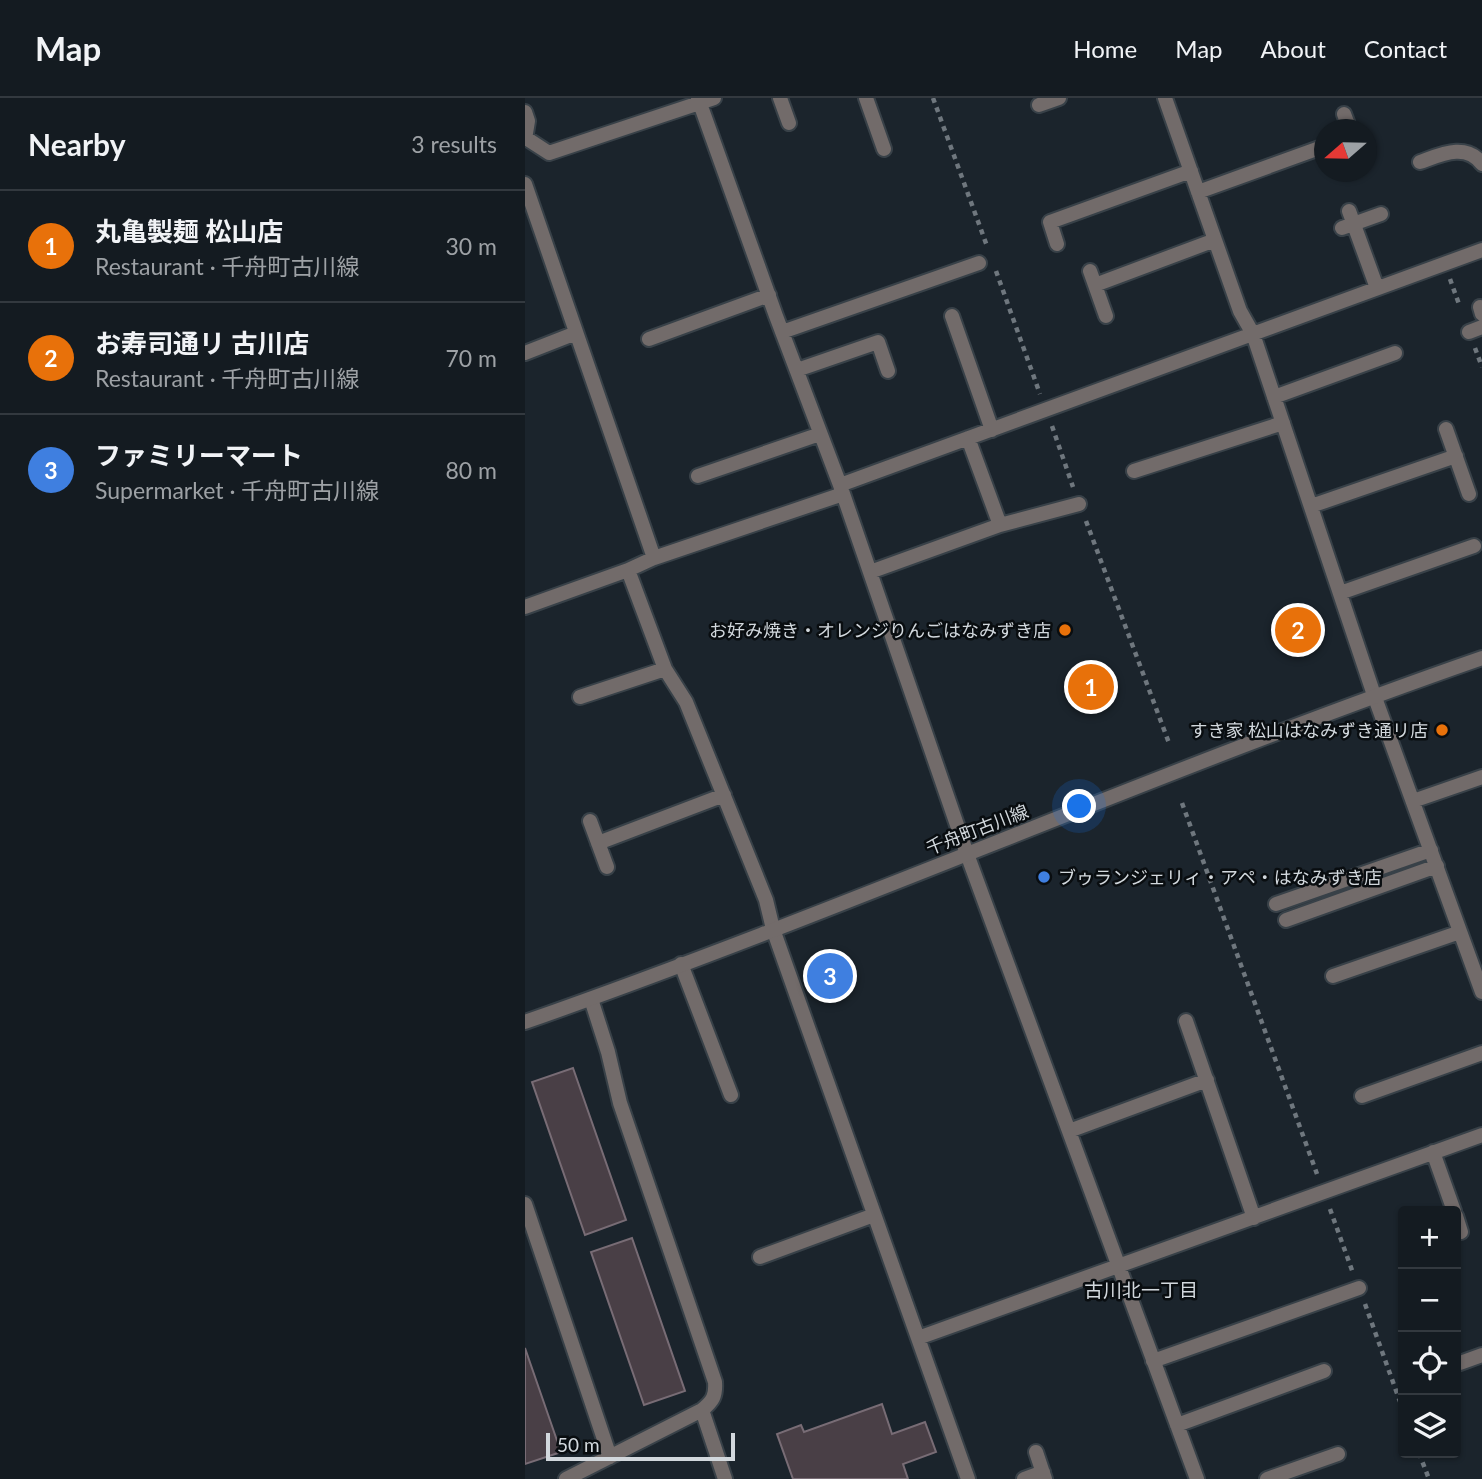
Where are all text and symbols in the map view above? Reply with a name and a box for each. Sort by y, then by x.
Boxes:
text: Map [35,28,101,68]
text: Home [1073,34,1137,63]
text: Map [1175,34,1223,63]
text: About [1261,34,1326,63]
text: Contact [1364,34,1447,63]
north arrow [1314,119,1377,182]
text: Nearby [28,126,126,162]
text: 3 results [411,130,497,158]
text: 丸亀製麺 松山店 [95,215,283,247]
text: 1 [44,232,58,260]
text: 30 m [446,232,497,260]
text: Restaurant · 千舟町古川線 [95,252,360,280]
text: お寿司通リ 古川店 [95,327,309,359]
text: 2 [44,344,58,372]
text: 70 m [446,344,497,372]
text: Restaurant · 千舟町古川線 [95,364,360,392]
text: ファミリーマート [95,439,303,471]
text: 3 [44,456,58,484]
text: 80 m [446,456,497,484]
text: Supermarket · 千舟町古川線 [95,476,379,504]
pin: 2 [1275,604,1321,656]
place label: お好み焼き・オレンジりんごはなみずき店 [709,619,1051,641]
marker: お好み焼き・オレンジりんごはなみずき店 [1057,622,1073,638]
pin: 1 [1068,661,1114,713]
place label: すき家 松山はなみずき通リ店 [1189,719,1428,741]
marker: すき家 松山はなみずき通リ店 [1434,722,1450,738]
your location [1062,789,1096,823]
street label: 千舟町古川線 [923,799,1031,859]
place label: ブゥランジェリィ・アペ・はなみずき店 [1058,866,1382,888]
marker: ブゥランジェリィ・アペ・はなみずき店 [1036,869,1052,885]
pin: 3 [807,950,853,1002]
map controls [1398,1206,1461,1458]
button: + [1398,1206,1461,1269]
button: − [1398,1269,1461,1332]
district label: 古川北一丁目 [1084,1278,1198,1301]
button: locate [1398,1332,1461,1395]
button: layers [1398,1395,1461,1458]
scale bar [546,1430,735,1462]
text: 50 m [557,1433,600,1456]

